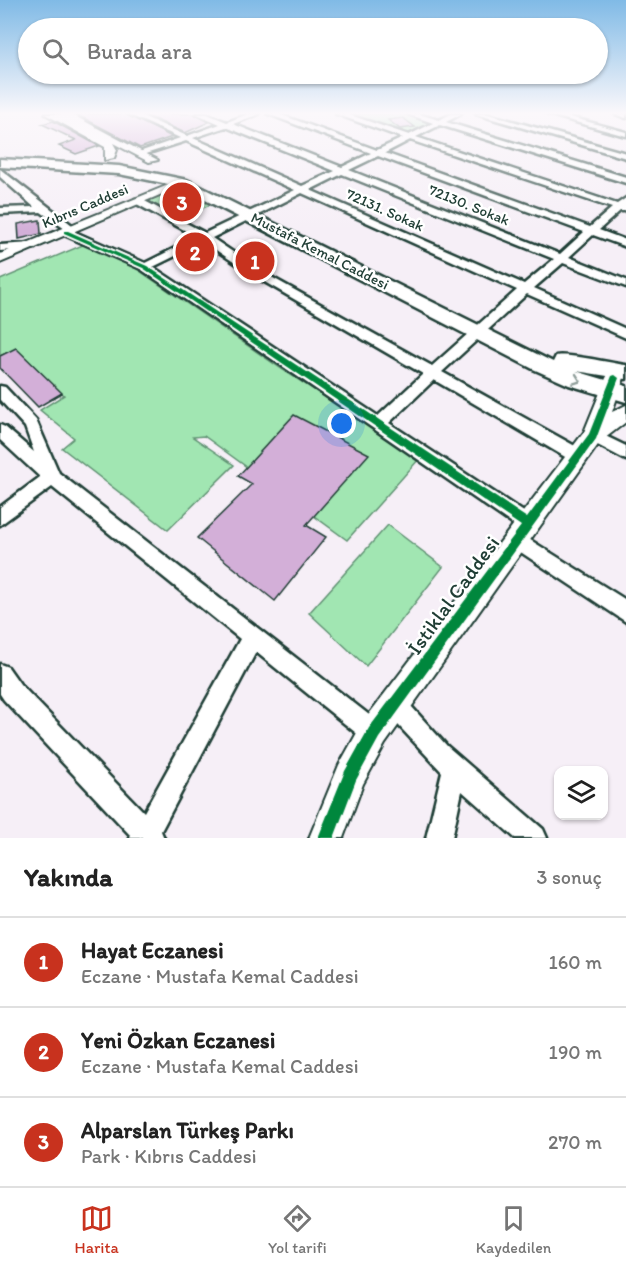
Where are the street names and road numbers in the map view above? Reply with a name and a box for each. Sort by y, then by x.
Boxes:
street label: Kıbrıs Caddesi [39,180,131,232]
street label: 72130. Sokak [426,181,512,230]
street label: 72131. Sokak [343,185,427,235]
street label: Mustafa Kemal Caddesi [248,208,392,294]
street label: İstiklal Caddesi [402,531,504,659]

